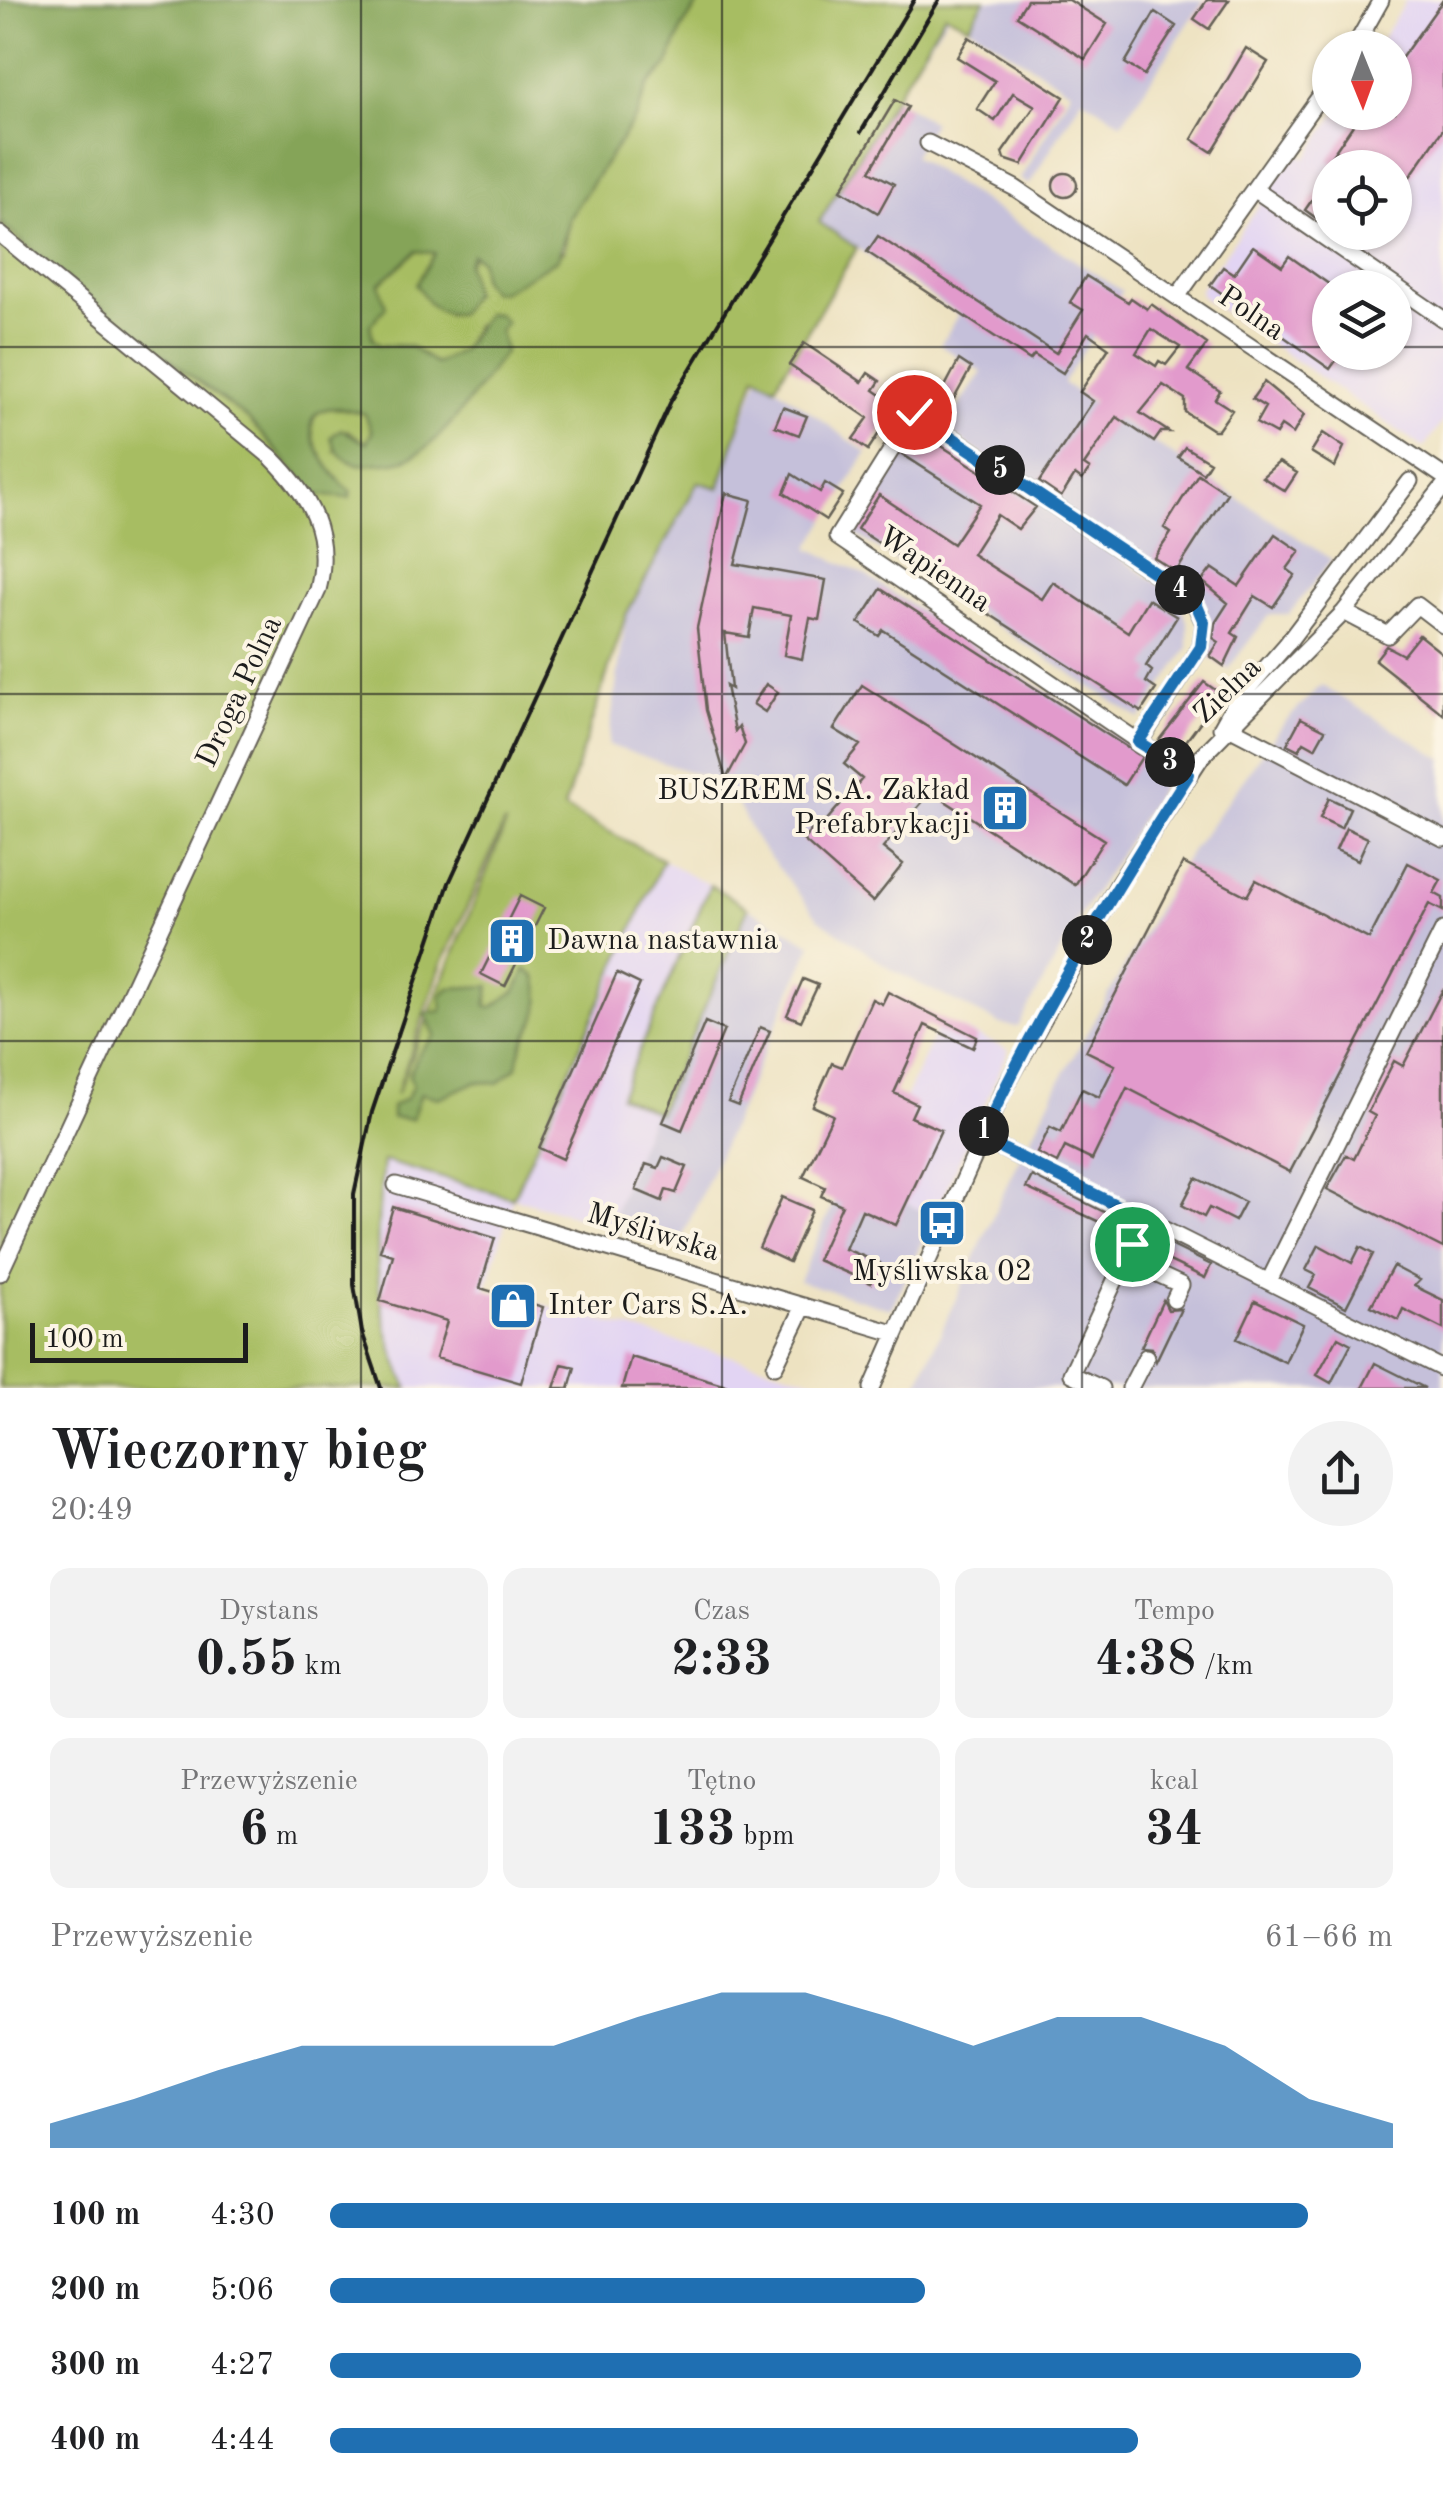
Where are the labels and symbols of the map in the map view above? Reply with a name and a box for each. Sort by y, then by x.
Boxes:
north arrow [1312,30,1412,130]
street label: Polna [1212,281,1290,347]
pin [872,370,957,455]
pin: 5 [975,445,1025,495]
street label: Wapienna [872,521,996,619]
pin: 4 [1155,565,1205,615]
street label: Droga Polna [192,612,288,772]
street label: Zielna [1189,652,1268,730]
pin: 3 [1145,737,1195,787]
place label: BUSZREM S.A. Zakład Prefabrykacji [657,776,970,840]
building icon: BUSZREM S.A. Zakład Prefabrykacji [979,782,1031,834]
building icon: Dawna nastawnia [486,915,538,967]
pin: 2 [1062,915,1112,965]
place label: Dawna nastawnia [547,926,778,956]
pin: 1 [959,1106,1009,1156]
bus stop icon: Myśliwska 02 [916,1197,968,1249]
street label: Myśliwska [583,1199,723,1267]
pin [1090,1202,1175,1287]
place label: Myśliwska 02 [852,1257,1032,1287]
shop icon: Inter Cars S.A. [487,1280,539,1332]
place label: Inter Cars S.A. [548,1291,748,1321]
scale bar [30,1318,248,1362]

